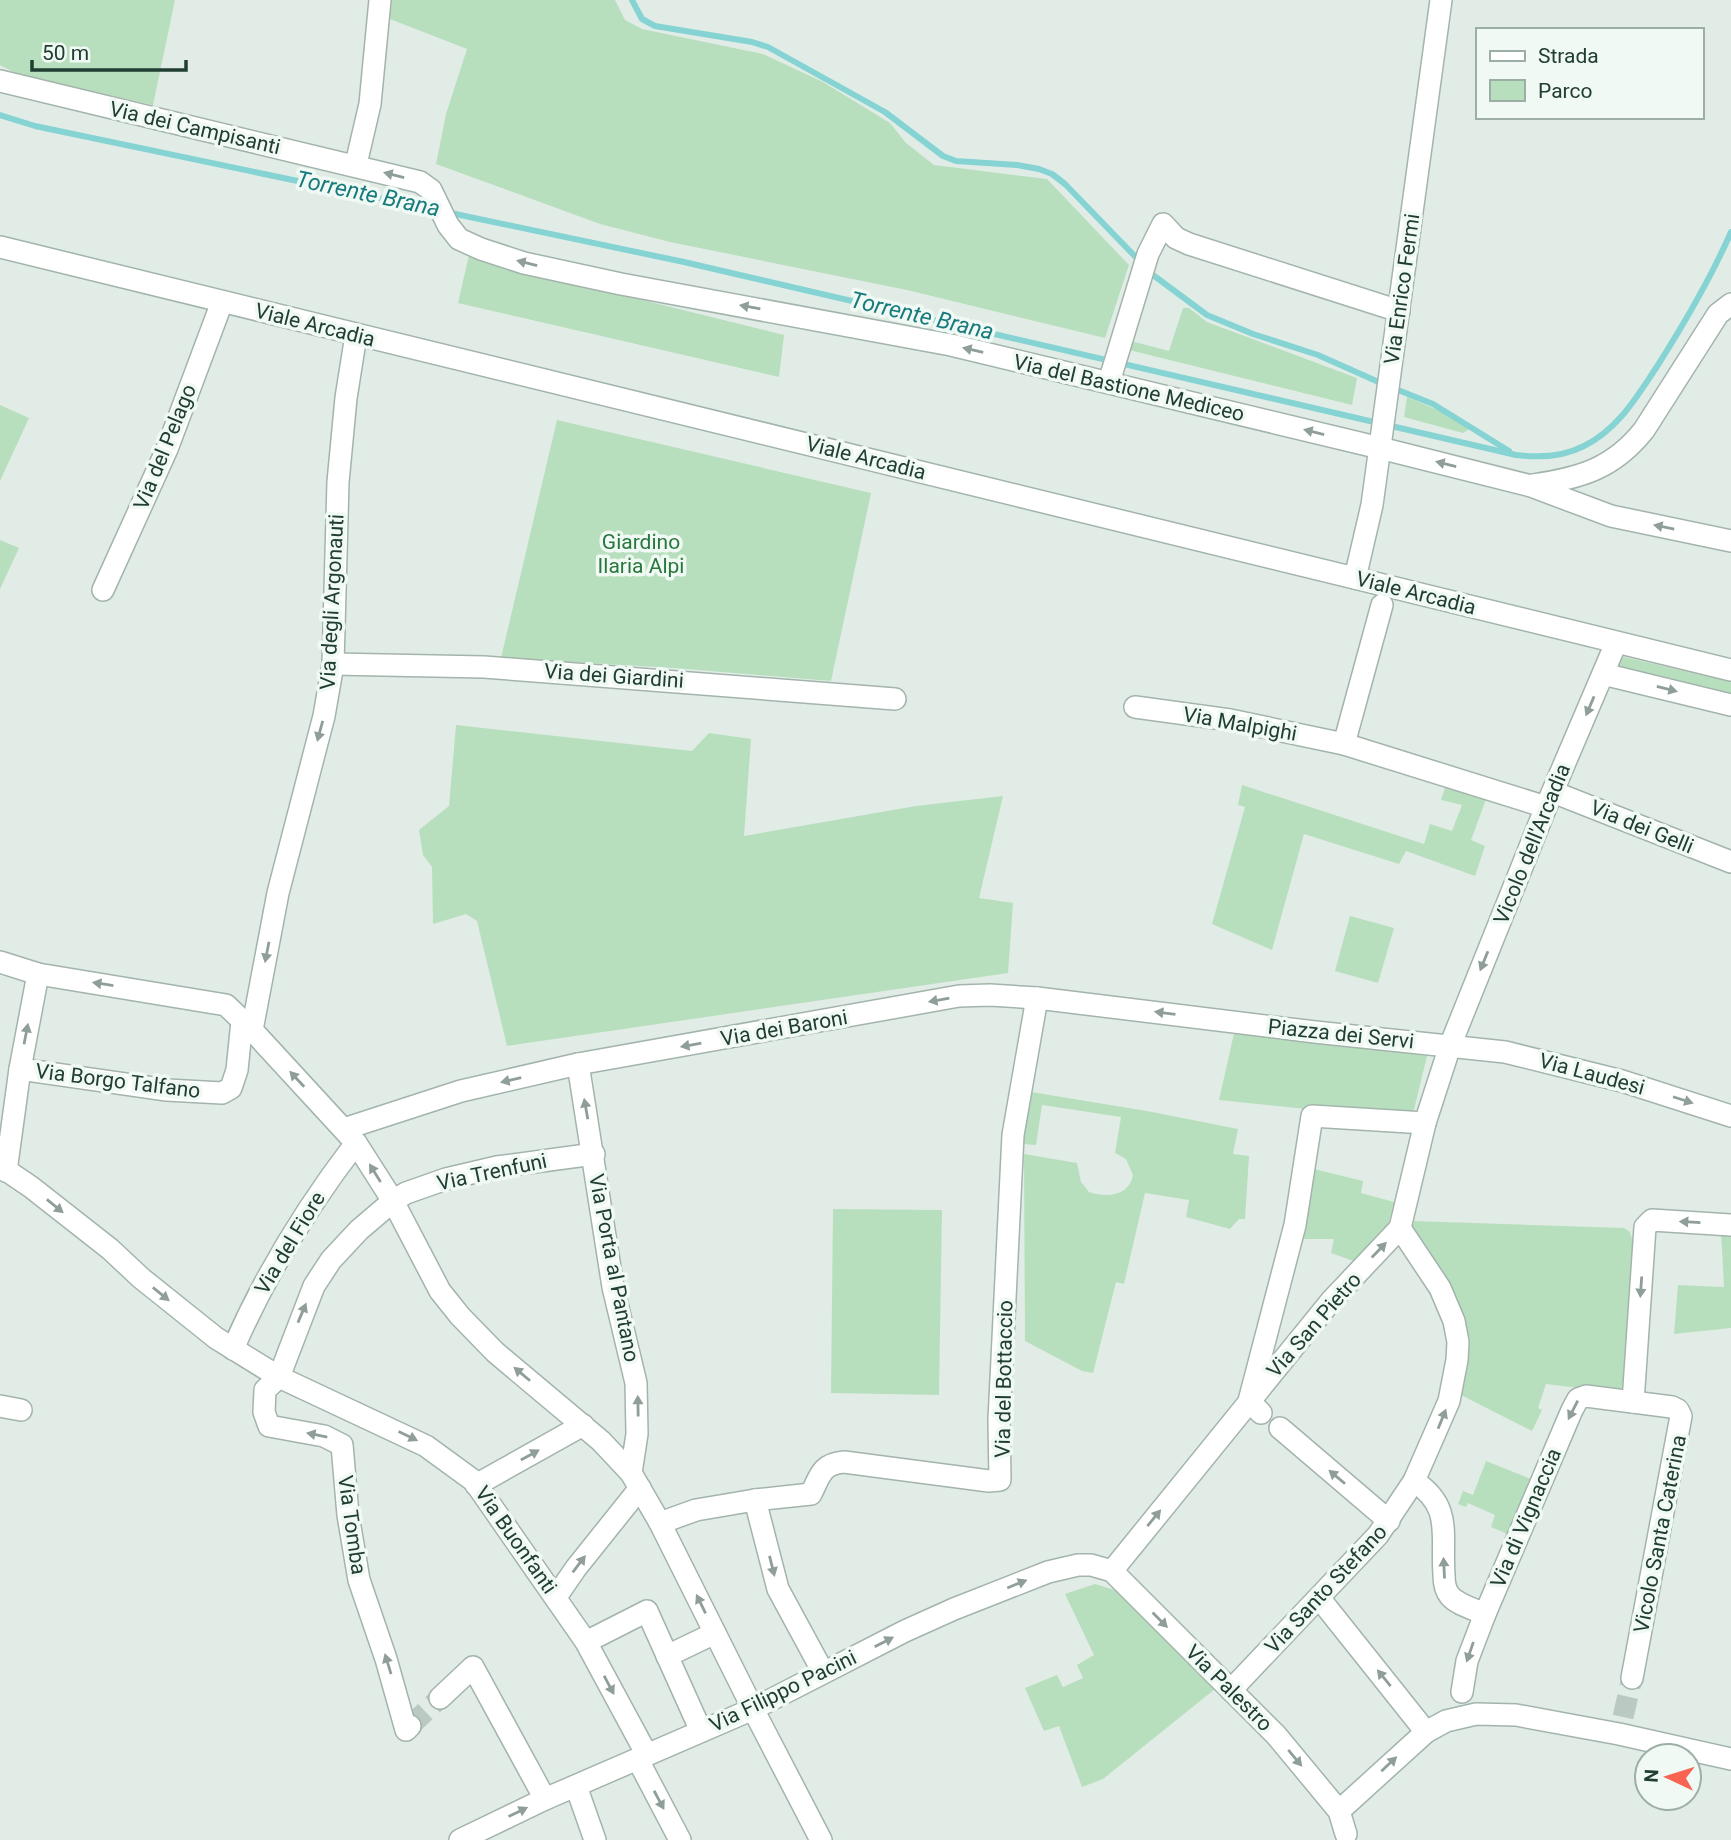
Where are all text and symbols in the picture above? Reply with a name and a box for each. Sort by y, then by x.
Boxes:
scale bar [32,28,186,72]
legend [1476,28,1703,119]
text: 50 m [42,41,89,65]
text: Strada [1538,44,1599,68]
text: Parco [1538,79,1592,103]
street label: Via dei Campisanti [107,97,283,159]
water label: Torrente Brana [294,166,442,222]
one-way arrow [383,169,405,180]
street label: Via Enrico Fermi [1380,212,1424,366]
one-way arrow [516,257,538,268]
water label: Torrente Brana [848,286,996,346]
street label: Viale Arcadia [253,299,377,351]
one-way arrow [739,301,761,312]
one-way arrow [962,345,984,356]
street label: Via del Bastione Mediceo [1011,350,1247,426]
street label: Via del Pelago [129,381,201,513]
one-way arrow [1303,426,1325,437]
street label: Viale Arcadia [804,432,928,484]
one-way arrow [1435,458,1457,469]
street label: Via degli Argonauti [315,513,349,691]
one-way arrow [1653,521,1675,532]
park label: Giardino Ilaria Alpi [598,530,684,578]
street label: Viale Arcadia [1354,567,1478,619]
street label: Via dei Giardini [543,659,685,693]
one-way arrow [1656,684,1678,695]
one-way arrow [1584,695,1595,716]
street label: Via Malpighi [1181,702,1299,746]
one-way arrow [315,721,325,742]
street label: Vicolo dell'Arcadia [1489,760,1575,928]
street label: Via dei Gelli [1587,795,1697,859]
one-way arrow [261,941,272,963]
one-way arrow [1478,951,1489,972]
one-way arrow [92,979,114,990]
one-way arrow [928,995,950,1006]
street label: Via dei Baroni [719,1005,849,1051]
one-way arrow [1154,1008,1176,1019]
street label: Piazza dei Servi [1267,1014,1415,1054]
one-way arrow [21,1023,32,1045]
one-way arrow [680,1040,702,1051]
street label: Via Laudesi [1537,1048,1647,1100]
street label: Via Borgo Talfano [34,1059,202,1103]
one-way arrow [290,1071,306,1088]
one-way arrow [500,1074,522,1085]
one-way arrow [1673,1095,1694,1106]
one-way arrow [580,1098,591,1120]
street label: Via Trenfuni [435,1149,549,1195]
one-way arrow [369,1163,382,1182]
street label: Via Porta al Pantano [584,1172,644,1364]
street label: Via del Fiore [250,1187,330,1299]
one-way arrow [46,1199,64,1214]
one-way arrow [1679,1217,1701,1228]
one-way arrow [1371,1242,1387,1259]
street label: Via San Pietro [1262,1268,1366,1382]
one-way arrow [1635,1277,1646,1299]
one-way arrow [152,1286,170,1301]
street label: Via del Bottaccio [991,1300,1017,1458]
one-way arrow [296,1303,308,1323]
one-way arrow [513,1367,531,1382]
one-way arrow [632,1394,643,1416]
one-way arrow [1567,1400,1578,1420]
one-way arrow [1437,1408,1448,1429]
one-way arrow [306,1430,328,1441]
one-way arrow [398,1431,418,1442]
street label: Vicolo Santa Caterina [1629,1433,1691,1635]
street label: Via di Vignaccia [1486,1445,1566,1591]
one-way arrow [520,1449,539,1461]
one-way arrow [1328,1469,1346,1485]
street label: Via Tomba [333,1474,371,1576]
street label: Via Buonfanti [470,1482,562,1598]
one-way arrow [1147,1509,1162,1527]
street label: Via Santo Stefano [1260,1520,1392,1658]
one-way arrow [572,1555,587,1573]
one-way arrow [767,1555,778,1577]
one-way arrow [1438,1557,1449,1579]
one-way arrow [1007,1578,1028,1589]
one-way arrow [695,1594,706,1614]
one-way arrow [1151,1611,1168,1627]
one-way arrow [874,1636,894,1647]
street label: Via Palestro [1181,1640,1277,1736]
one-way arrow [1464,1642,1475,1663]
street label: Via Filippo Pacini [706,1645,860,1737]
one-way arrow [382,1653,392,1674]
one-way arrow [1377,1669,1392,1687]
one-way arrow [603,1675,615,1695]
north arrow [1633,1742,1703,1812]
one-way arrow [1287,1749,1302,1766]
one-way arrow [1380,1757,1397,1773]
text: N [1640,1768,1663,1783]
one-way arrow [653,1790,665,1810]
one-way arrow [508,1806,528,1818]

